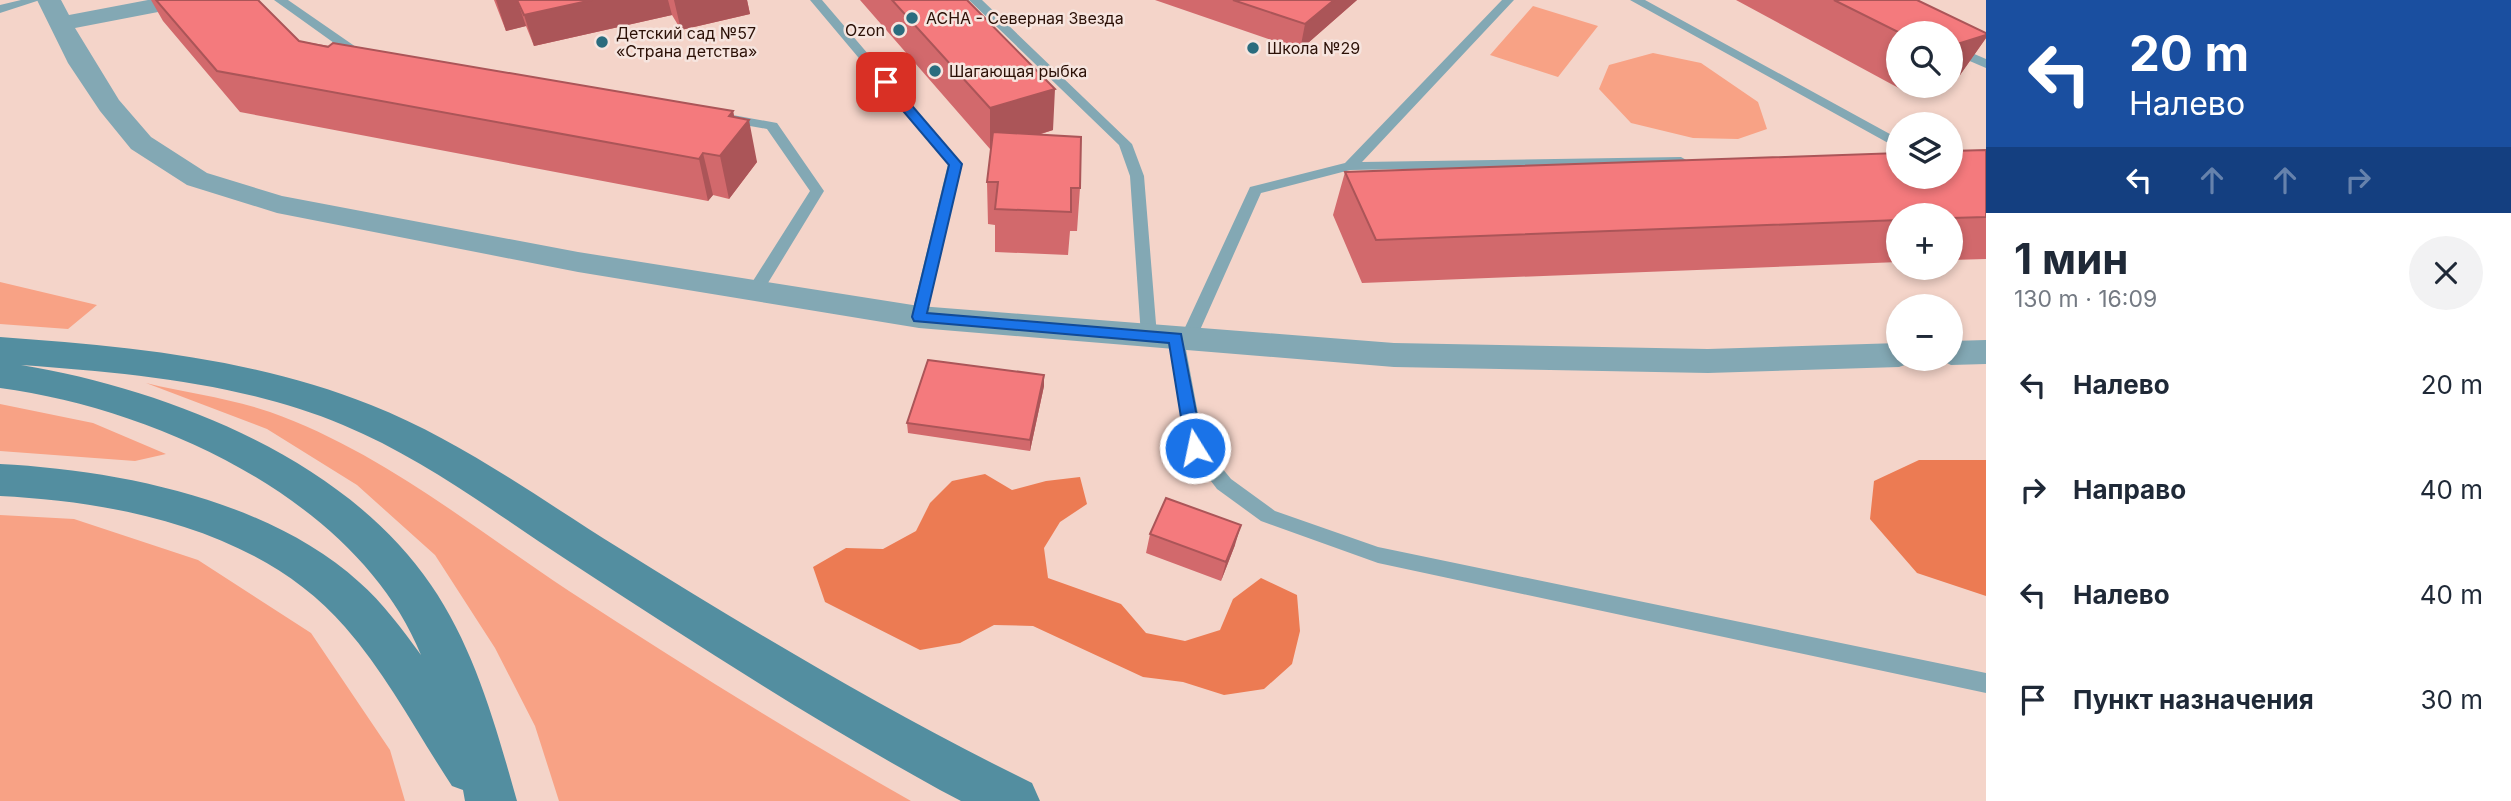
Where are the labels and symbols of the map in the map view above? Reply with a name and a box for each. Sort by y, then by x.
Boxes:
place label: АСНА - Северная Звезда [926,8,1124,28]
marker: АСНА - Северная Звезда [904,10,920,26]
place label: Ozon [845,20,885,40]
marker: Ozon [891,22,907,38]
place label: Детский сад №57 «Страна детства» [616,23,757,61]
marker: Детский сад №57 «Страна детства» [594,34,610,50]
place label: Школа №29 [1267,38,1360,58]
marker: Школа №29 [1245,40,1261,56]
pin [856,52,916,112]
place label: Шагающая рыбка [949,61,1087,81]
marker: Шагающая рыбка [927,63,943,79]
position arrow [1158,411,1232,485]

